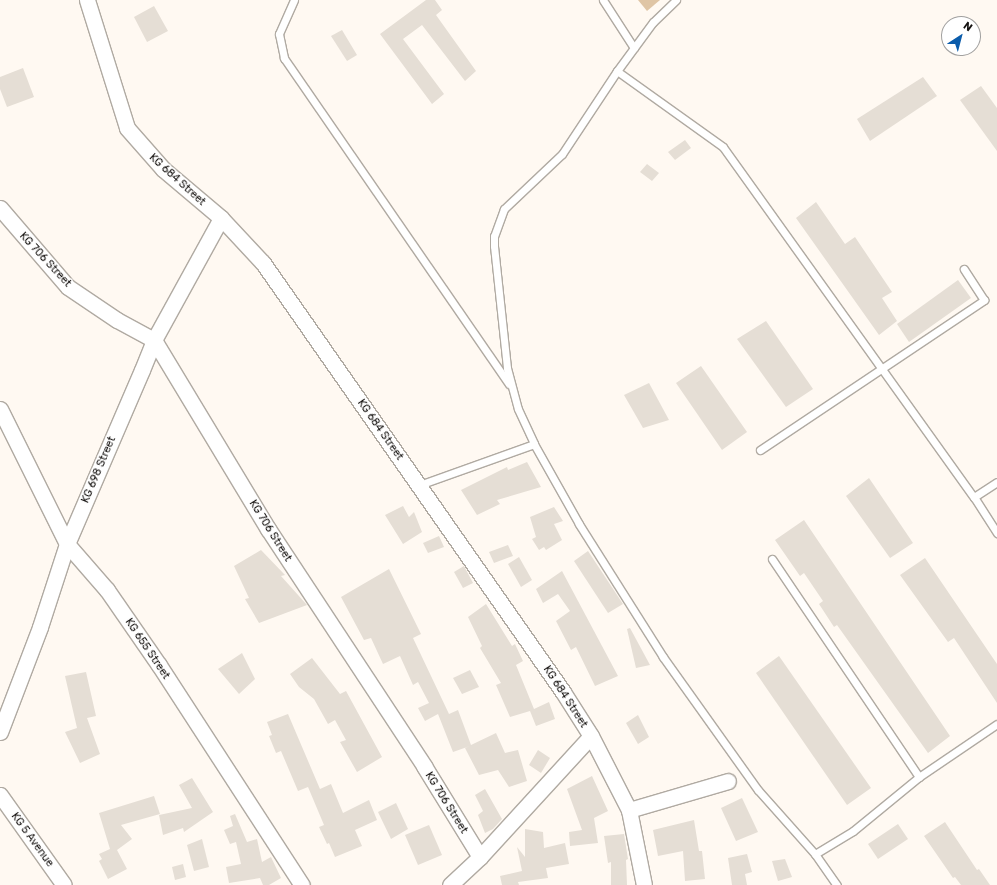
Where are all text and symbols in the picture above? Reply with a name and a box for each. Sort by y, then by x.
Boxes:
north arrow [941,16,981,56]
text: N [961,19,975,34]
street label: KG 684 Street [146,151,208,209]
street label: KG 706 Street [16,230,74,290]
street label: KG 684 Street [354,397,406,463]
street label: KG 698 Street [79,435,119,505]
street label: KG 706 Street [246,498,294,564]
street label: KG 655 Street [122,616,172,682]
street label: KG 684 Street [540,663,590,731]
street label: KG 706 Street [422,770,470,836]
street label: KG 5 Avenue [8,810,56,870]

